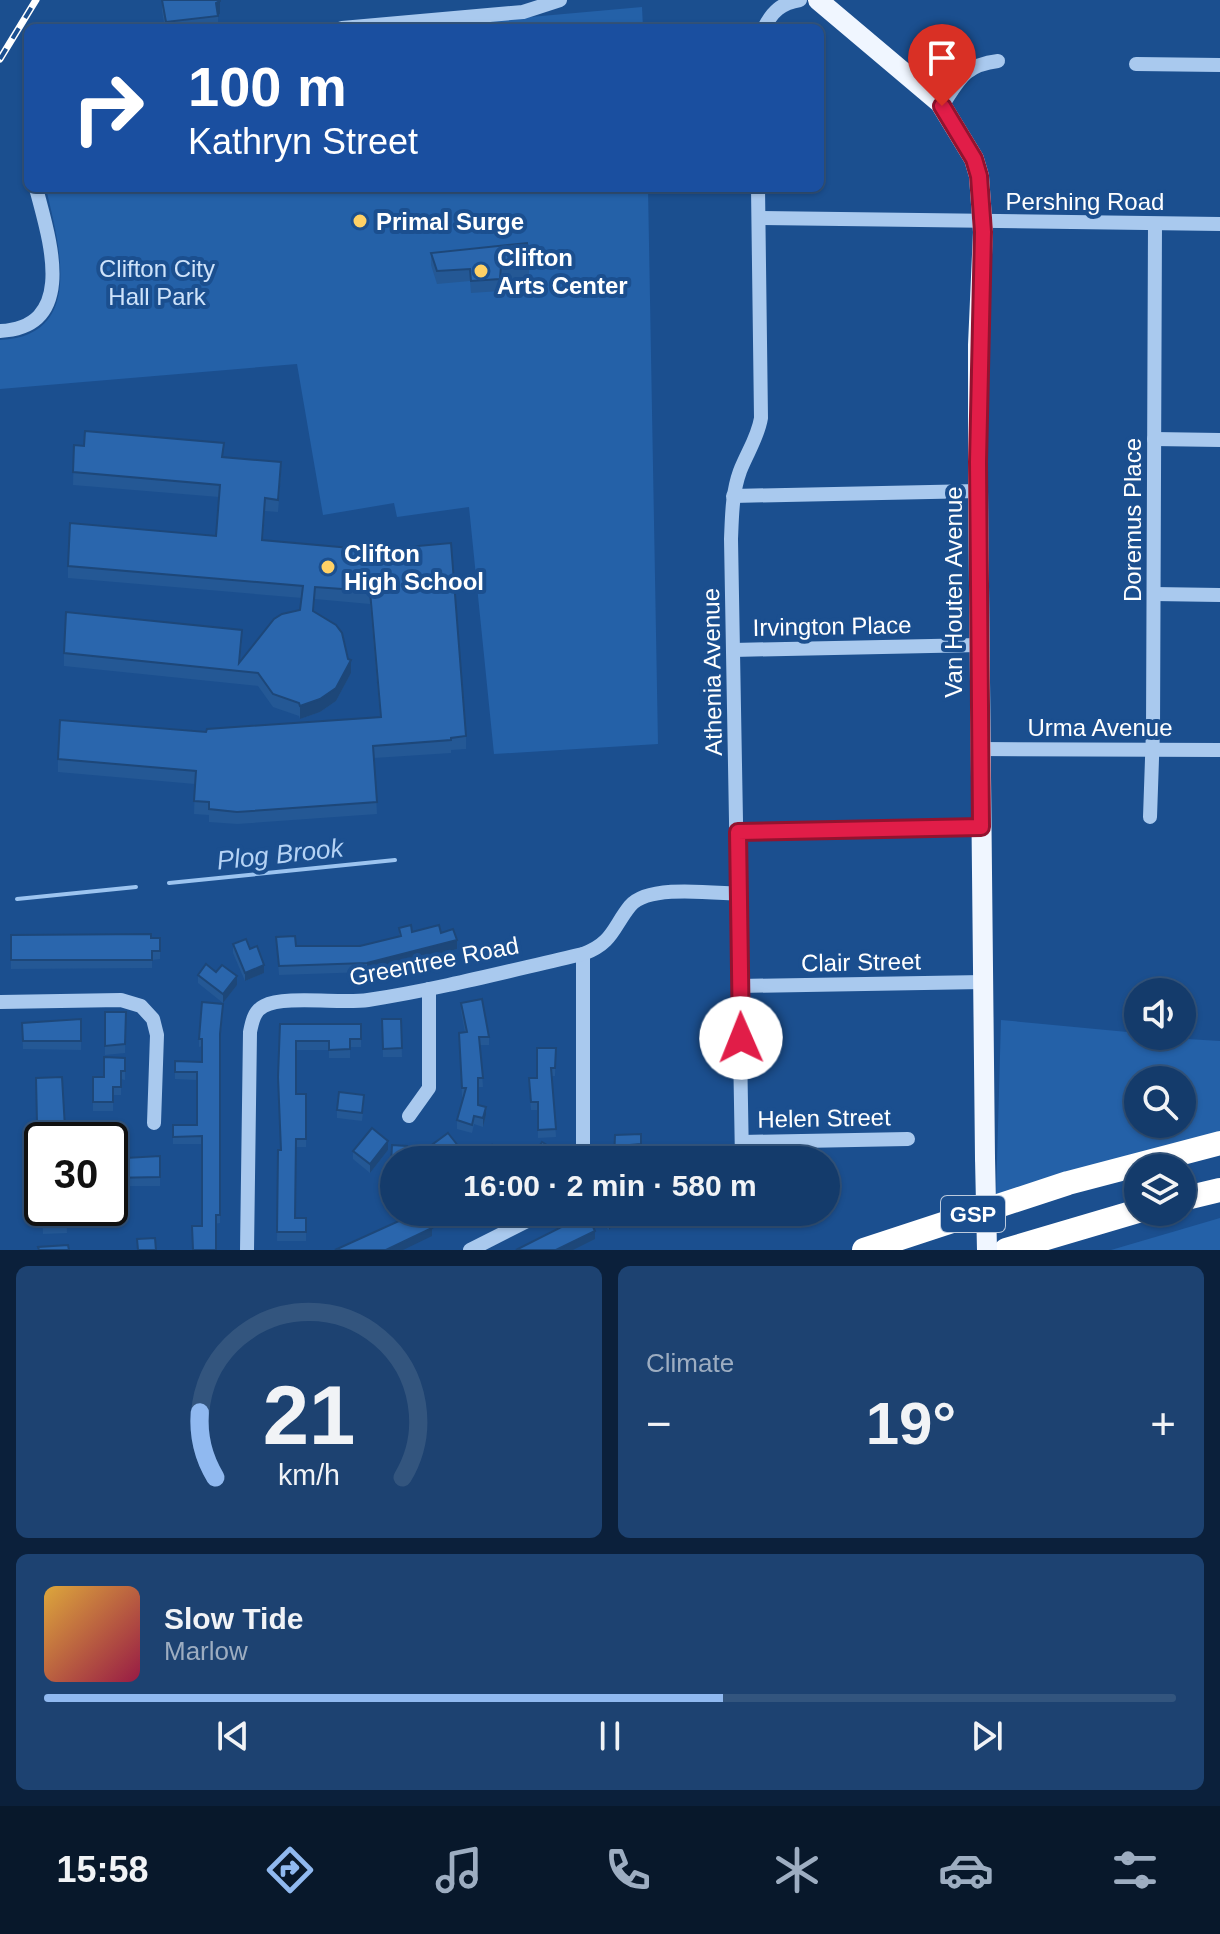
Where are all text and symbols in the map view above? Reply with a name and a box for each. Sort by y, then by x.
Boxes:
pin [908,24,976,106]
icon: arrive [920,36,964,80]
text: 100 m [188,55,347,118]
icon: right [56,56,160,160]
text: Kathryn Street [188,121,418,162]
street label: Pershing Road [1006,188,1164,215]
place label: Primal Surge [376,208,524,235]
marker: Primal Surge [351,212,369,230]
place label: Clifton Arts Center [497,244,628,299]
park label: Clifton City Hall Park [99,255,215,310]
marker: Clifton Arts Center [472,262,490,280]
street label: Doremus Place [1119,438,1146,602]
street label: Van Houten Avenue [940,486,967,698]
place label: Clifton High School [344,540,484,595]
marker: Clifton High School [319,558,337,576]
street label: Athenia Avenue [697,588,727,756]
street label: Irvington Place [752,611,912,641]
street label: Urma Avenue [1028,714,1172,741]
water label: Plog Brook [215,832,347,876]
street label: Greentree Road [347,931,521,991]
street label: Clair Street [801,947,922,977]
map controls [1124,978,1196,1226]
button: sound [1124,978,1196,1050]
position arrow [699,996,783,1080]
button: search [1124,1066,1196,1138]
street label: Helen Street [757,1103,891,1133]
speed limit sign: 30 [24,1122,128,1226]
button: layers [1124,1154,1196,1226]
text: 16:00 · 2 min · 580 m [463,1169,757,1202]
road number: GSP [941,1196,1005,1232]
text: Climate [646,1348,734,1378]
text: 21 [263,1369,355,1462]
text: 19° [866,1390,956,1457]
text: − [646,1399,672,1448]
text: + [1150,1399,1176,1448]
text: km/h [278,1459,340,1491]
text: Slow Tide [164,1602,303,1635]
text: Marlow [164,1636,248,1666]
icon: previous [211,1714,255,1758]
icon: pause [588,1714,632,1758]
icon: next [965,1714,1009,1758]
icon: directions [262,1842,318,1898]
icon: music [431,1842,487,1898]
icon: phone [600,1842,656,1898]
icon: climate [769,1842,825,1898]
icon: car [938,1842,994,1898]
icon: filters [1107,1842,1163,1898]
text: 15:58 [57,1849,149,1890]

